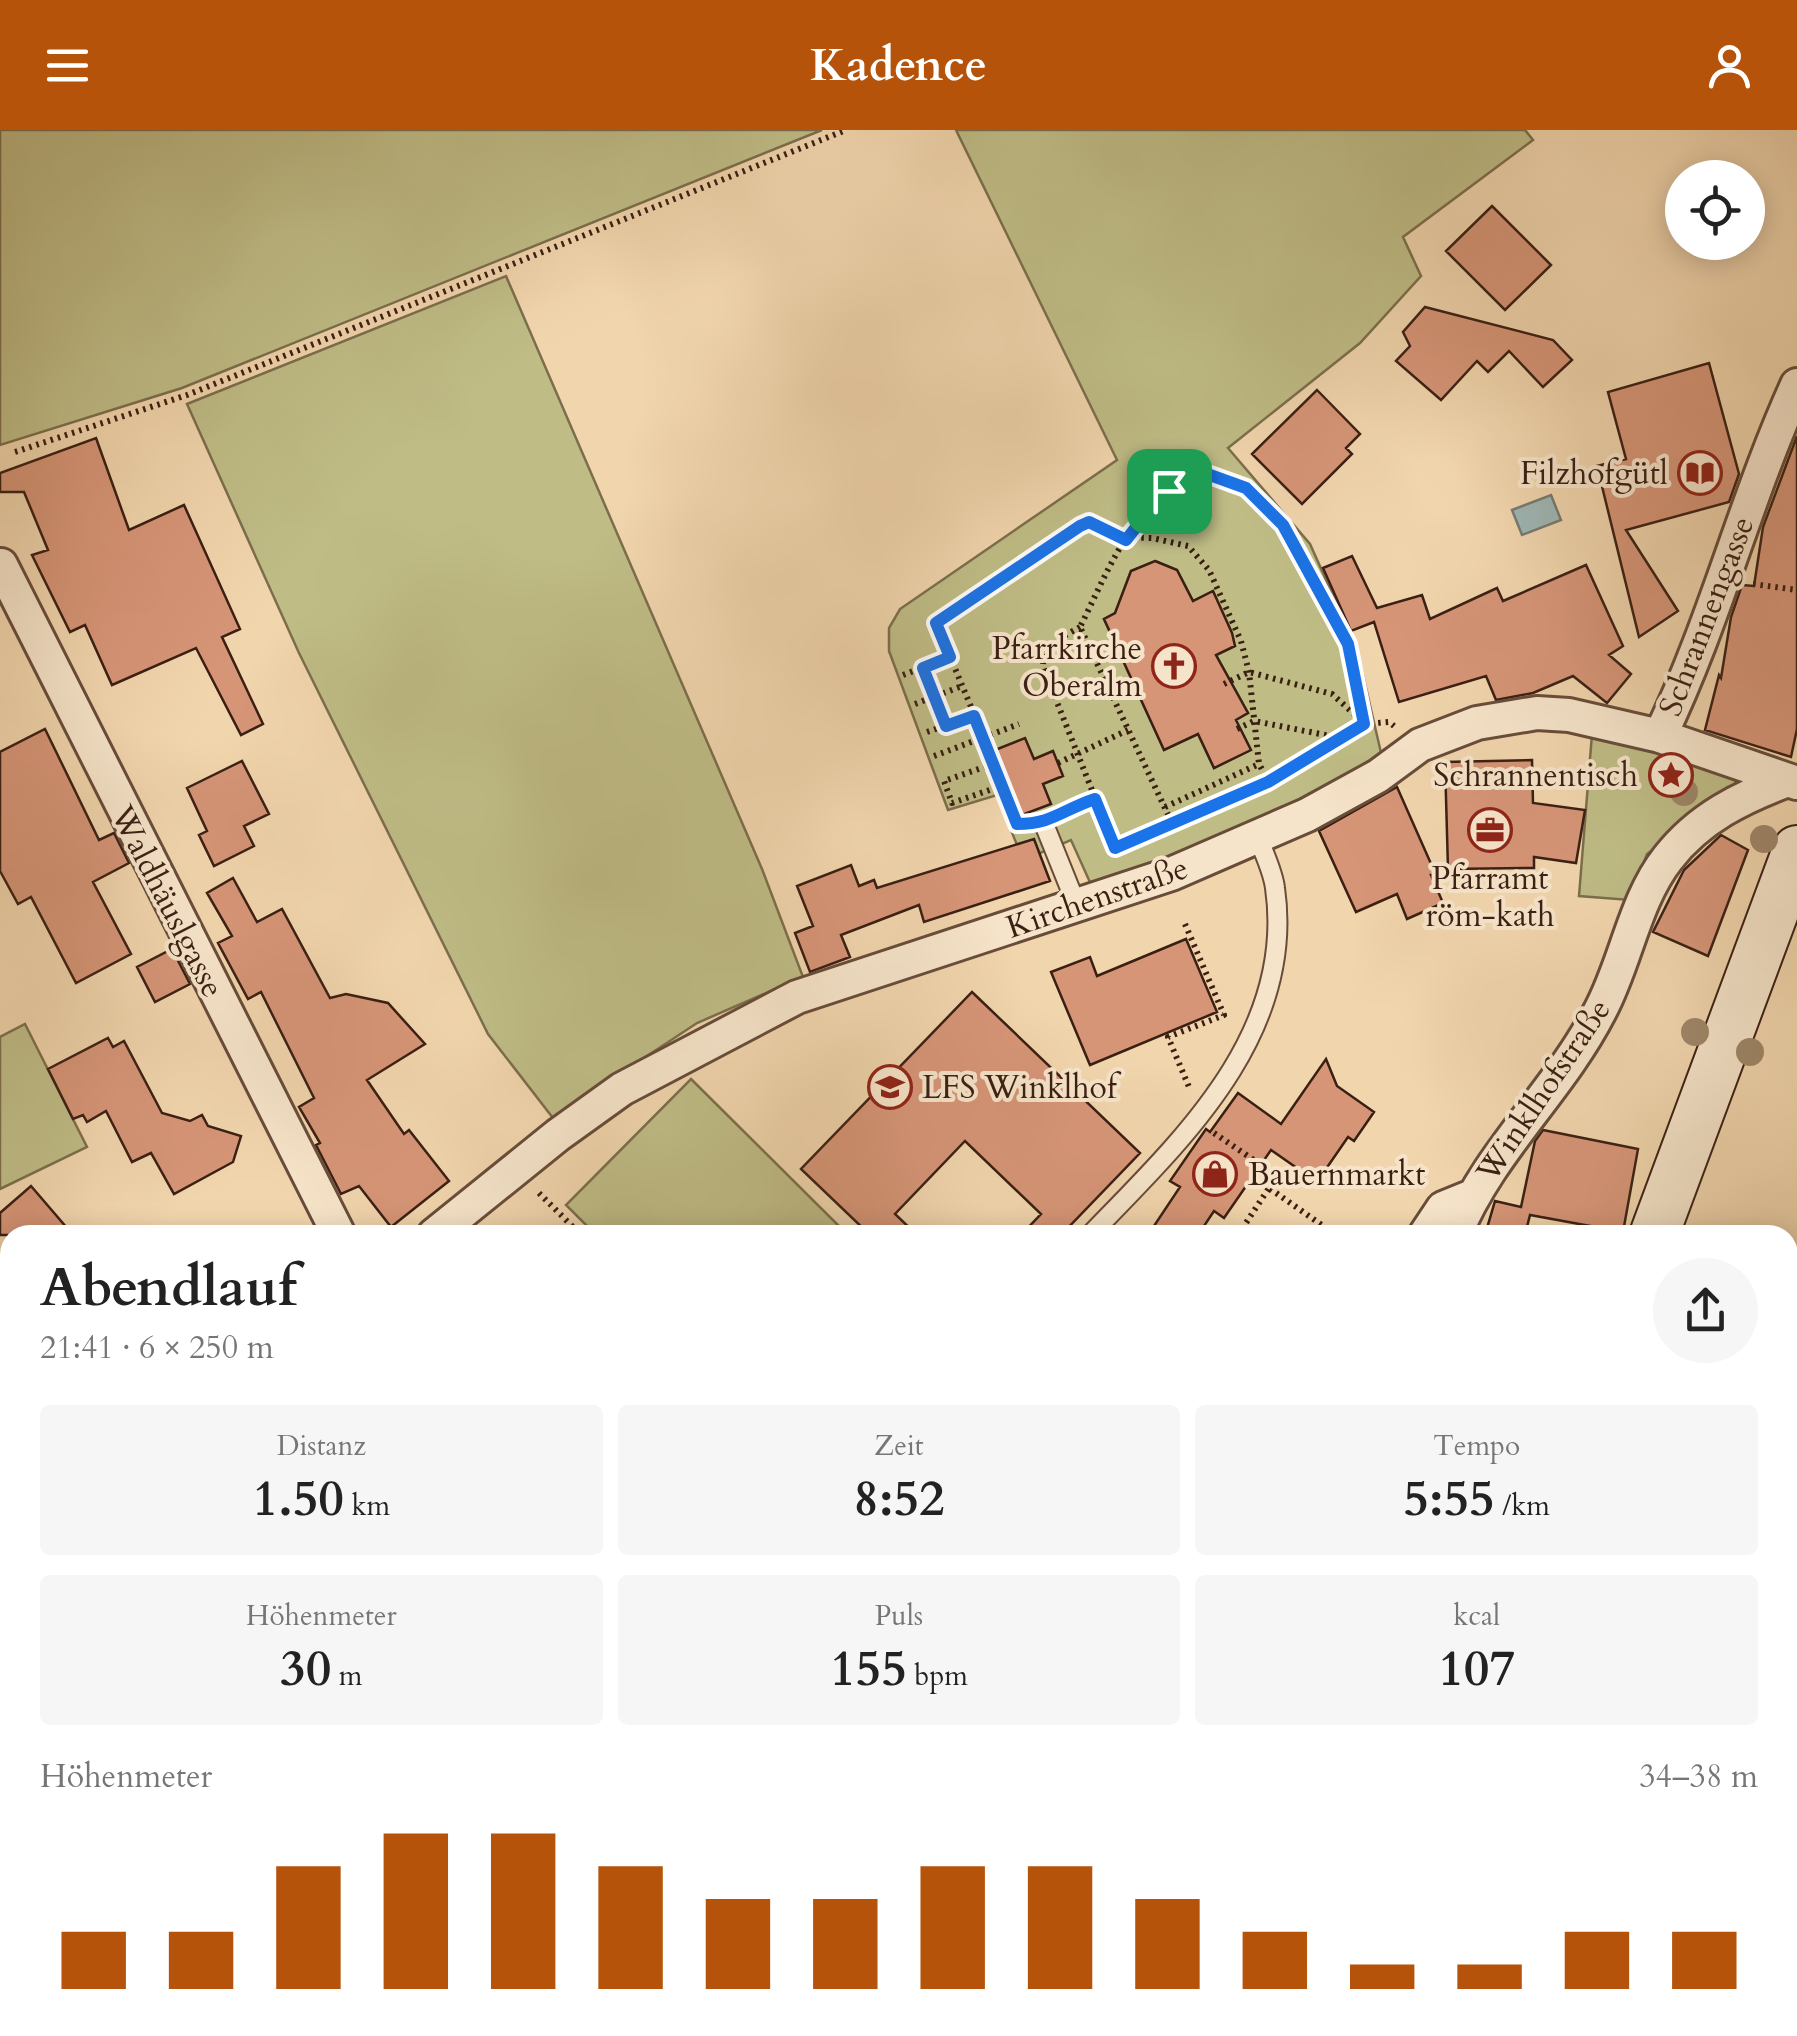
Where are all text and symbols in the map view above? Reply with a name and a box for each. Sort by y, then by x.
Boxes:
text: Kadence [810,35,987,96]
icon: menu [40,38,95,93]
icon: person [1702,38,1757,93]
map controls [1665,160,1765,260]
button: locate [1665,160,1765,260]
pin [1127,449,1212,534]
library icon: Filzhofgütl [1677,450,1723,496]
place label: Filzhofgütl [1520,452,1668,496]
icon: arrive [1142,464,1197,519]
street label: Schrannengasse [1649,510,1765,722]
place label: Pfarrkirche Oberalm [992,627,1142,708]
church icon: Pfarrkirche Oberalm [1151,643,1197,689]
place icon: Schrannentisch [1648,752,1694,798]
place label: Schrannentisch [1433,754,1638,798]
street label: Waldhäuslgasse [99,797,234,1005]
office icon: Pfarramt röm-kath [1467,807,1513,853]
street label: Kirchenstraße [1001,846,1194,950]
place label: Pfarramt röm-kath [1426,857,1555,938]
street label: Winklhofstraße [1466,990,1621,1192]
school or university icon: LFS Winklhof [867,1064,913,1110]
place label: LFS Winklhof [922,1066,1122,1110]
shop icon: Bauernmarkt [1192,1151,1238,1197]
place label: Bauernmarkt [1248,1153,1425,1197]
text: Abendlauf [40,1251,297,1325]
button: share [1653,1258,1758,1363]
text: 21:41 · 6 × 250 m [40,1326,274,1370]
text: Distanz [277,1427,366,1465]
text: Zeit [874,1427,924,1465]
text: Tempo [1433,1427,1520,1465]
text: 1.50 [253,1465,344,1533]
text: 8:52 [853,1465,945,1533]
text: 5:55 [1403,1465,1495,1533]
text: km [344,1487,390,1525]
text: /km [1495,1487,1550,1525]
text: Höhenmeter [246,1597,397,1635]
text: Puls [875,1597,923,1635]
text: kcal [1453,1597,1500,1635]
text: 30 [280,1635,331,1703]
text: 155 [830,1635,907,1703]
text: 107 [1438,1635,1515,1703]
text: m [331,1657,363,1695]
text: bpm [907,1657,968,1695]
text: Höhenmeter [40,1755,212,1799]
text: 34–38 m [1639,1755,1758,1799]

